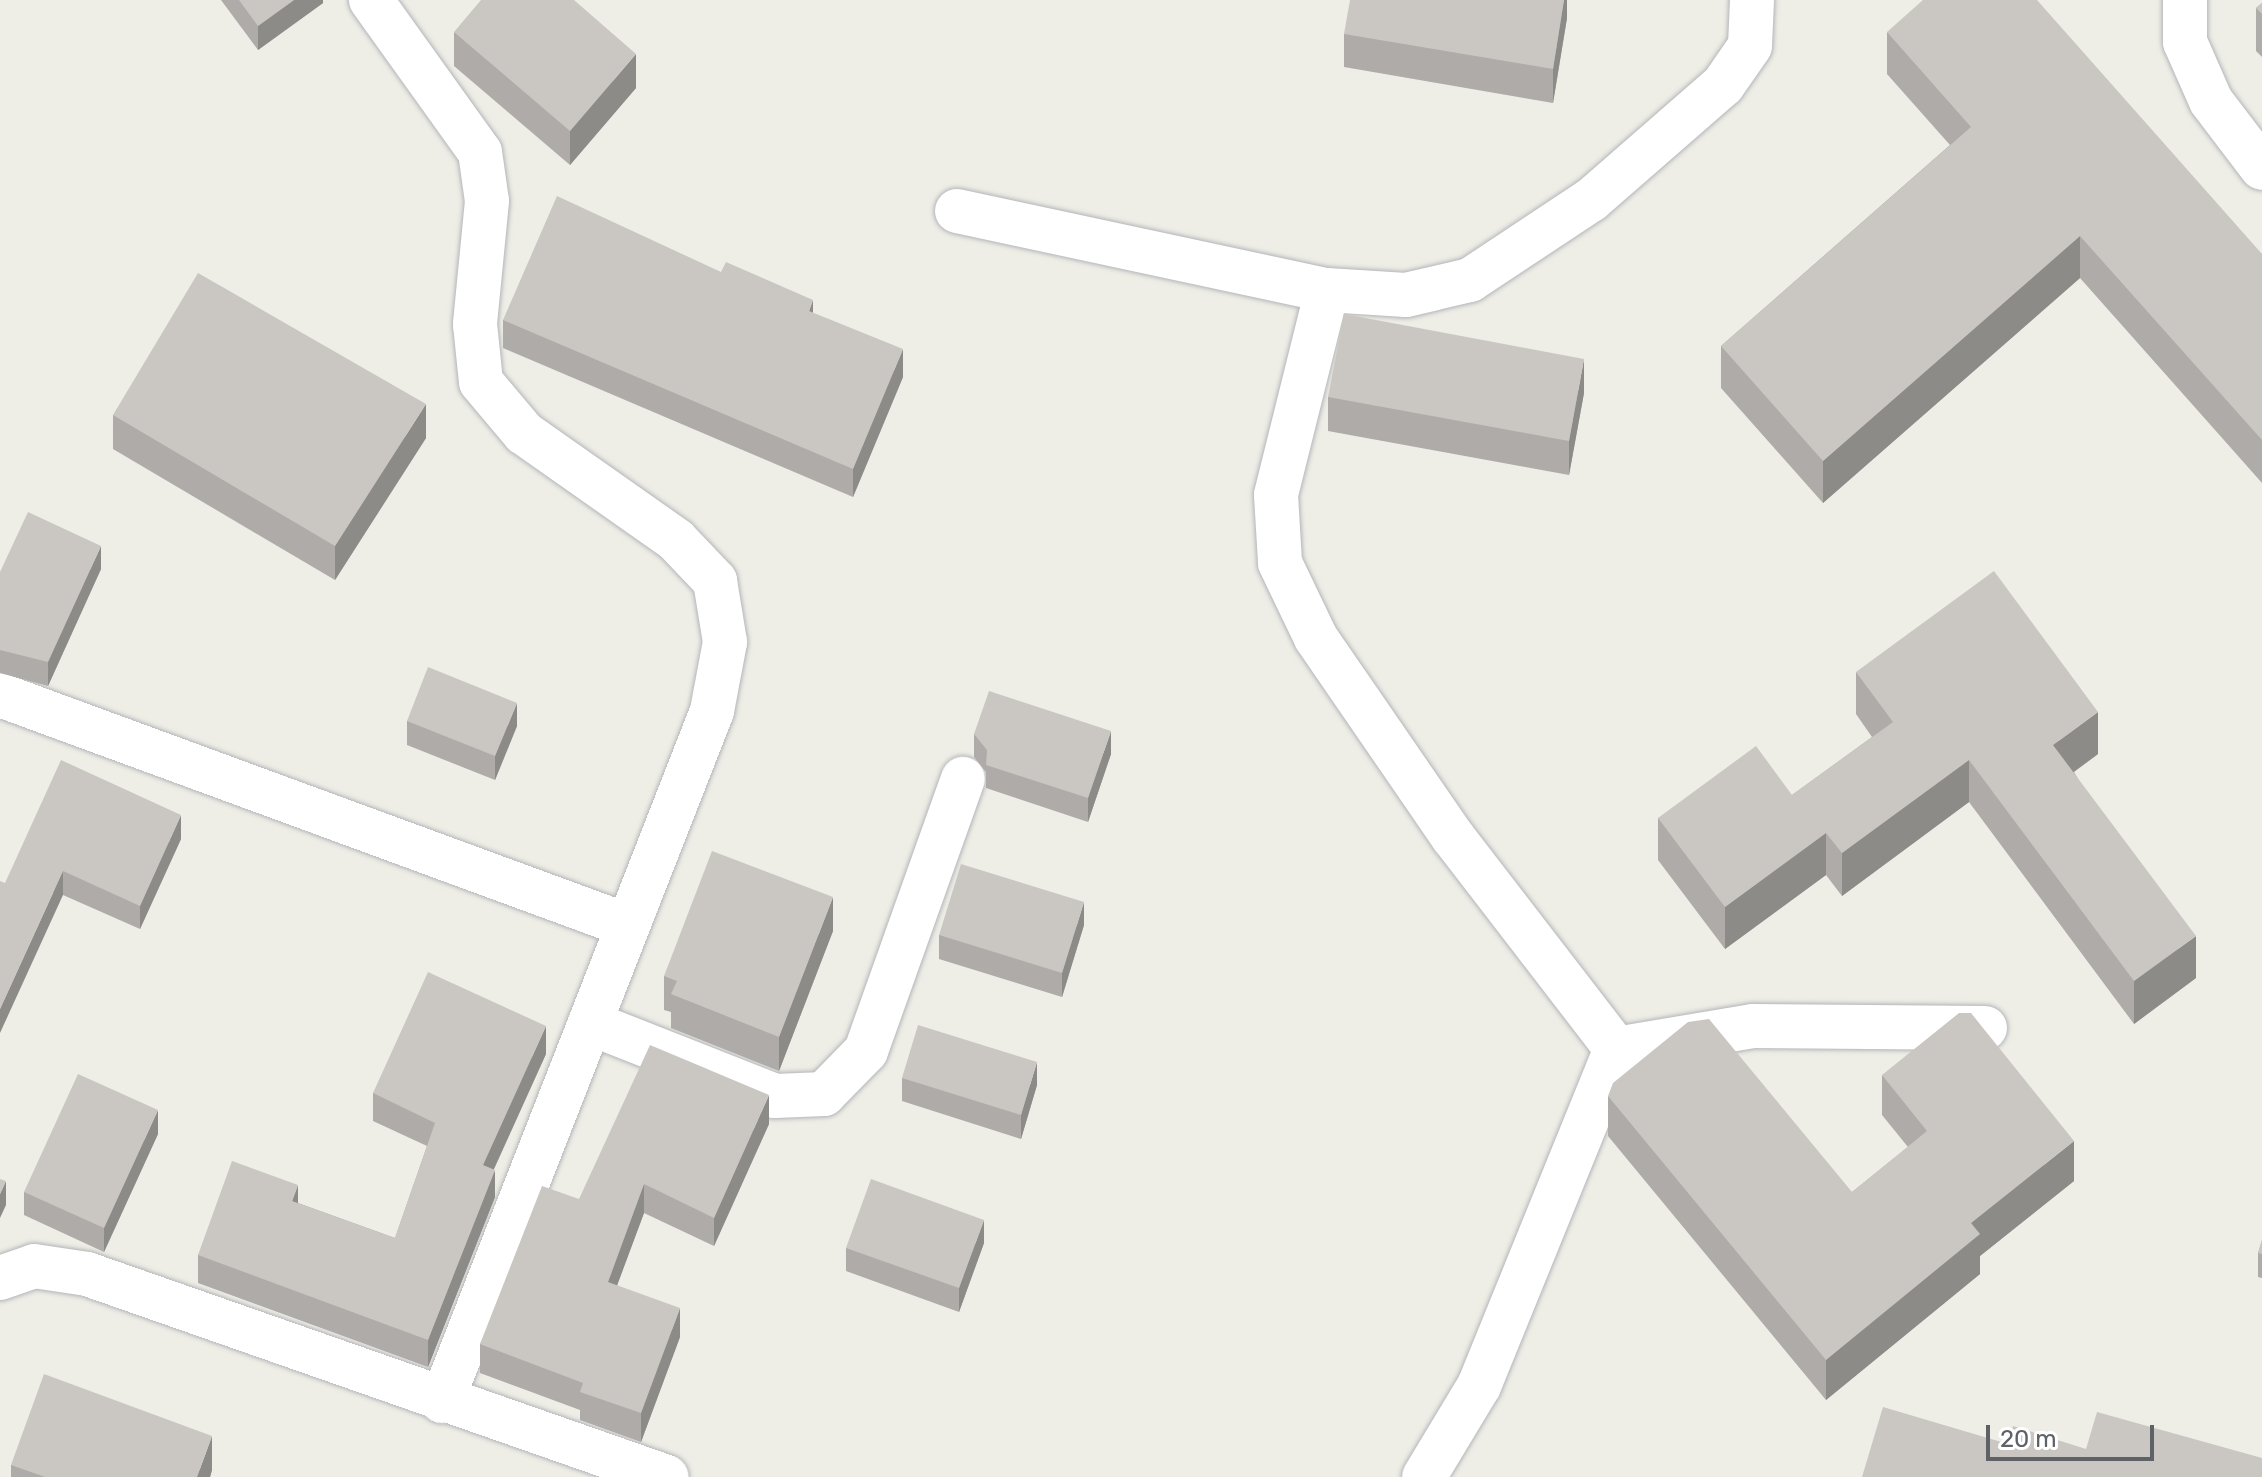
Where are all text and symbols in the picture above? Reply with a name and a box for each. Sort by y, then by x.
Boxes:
scale bar [1990,1409,2158,1459]
text: 20 m [2000,1425,2057,1453]

